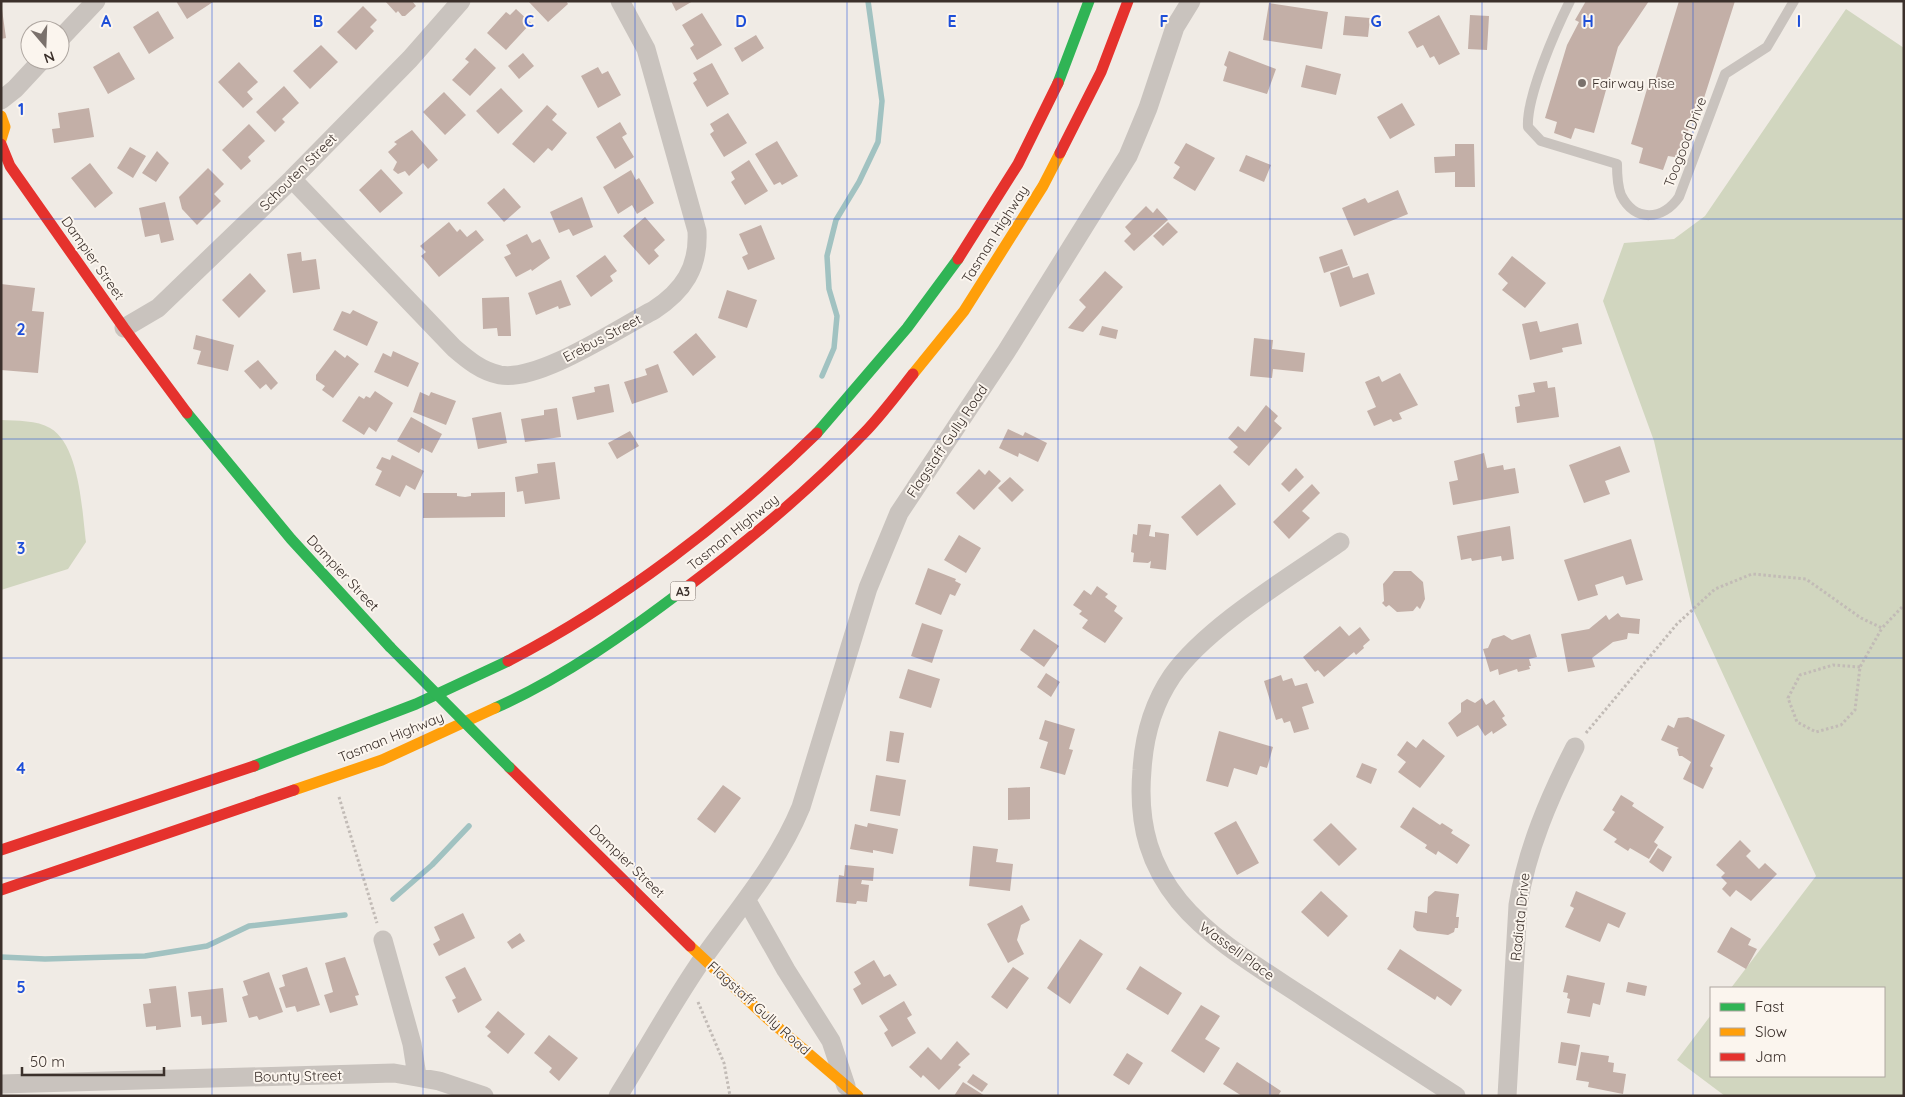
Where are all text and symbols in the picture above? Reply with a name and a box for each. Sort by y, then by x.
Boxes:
text: A [101,11,112,31]
text: B [313,11,323,31]
text: C [524,11,534,31]
text: D [735,11,747,31]
text: E [947,11,957,31]
text: F [1160,11,1169,31]
text: G [1370,11,1382,31]
text: H [1582,11,1594,31]
text: I [1797,11,1801,31]
north arrow [20,20,70,70]
text: N [41,47,57,67]
place label: Fairway Rise [1592,74,1675,92]
marker: Fairway Rise [1576,77,1588,89]
street label: Toogood Drive [1660,94,1710,190]
text: 1 [18,99,24,119]
street label: Schouten Street [255,129,341,215]
street label: Tasman Highway [958,182,1032,286]
street label: Dampier Street [57,213,129,304]
street label: Erebus Street [560,310,644,366]
text: 2 [16,319,26,339]
street label: Flagstaff Gully Road [903,381,991,501]
street label: Tasman Highway [684,490,782,574]
street label: Dampier Street [303,531,383,615]
text: 3 [17,538,25,558]
road number: A3 [670,582,696,600]
street label: Tasman Highway [336,708,446,766]
text: 4 [16,758,26,778]
street label: Dampier Street [585,820,669,902]
street label: Radiata Drive [1506,872,1534,962]
street label: Wassell Place [1196,918,1278,984]
street label: Flagstaff Gully Road [704,957,814,1059]
text: 5 [16,977,26,997]
legend [1710,987,1885,1077]
text: Fast [1755,997,1784,1016]
text: Slow [1755,1022,1787,1041]
scale bar [22,1044,165,1076]
text: Jam [1755,1047,1786,1066]
text: 50 m [30,1052,65,1071]
street label: Bounty Street [254,1066,343,1086]

